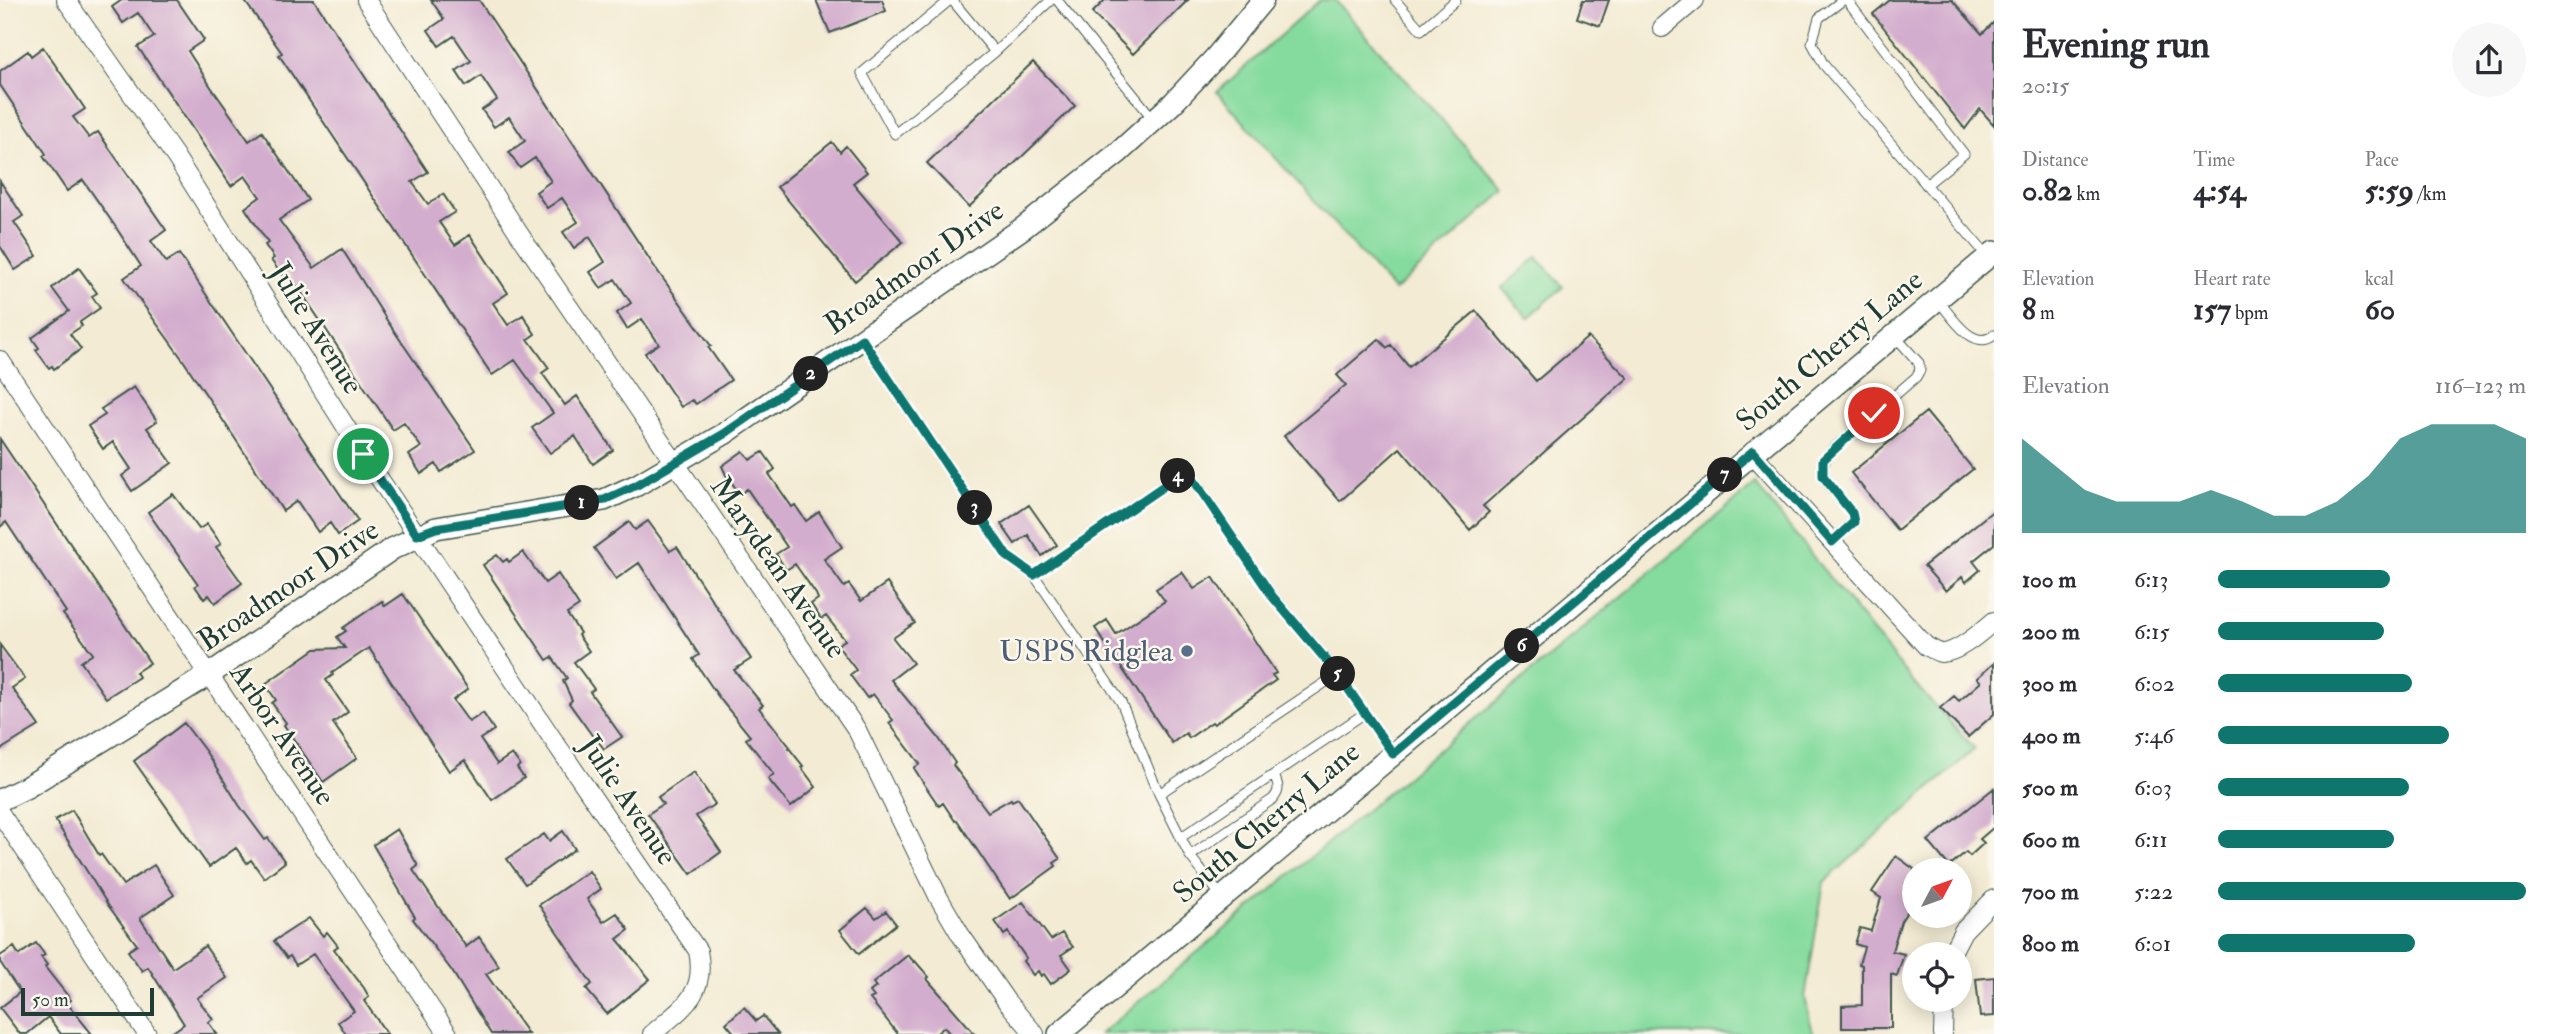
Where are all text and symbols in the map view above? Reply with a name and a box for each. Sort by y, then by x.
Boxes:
text: Evening run [2022,21,2210,69]
button: share [2452,23,2526,97]
text: 20:15 [2022,71,2069,100]
text: Distance [2022,148,2088,172]
text: Time [2193,148,2235,172]
text: Pace [2365,148,2399,172]
text: 0.82 [2022,172,2073,209]
text: 4:54 [2193,172,2246,209]
text: 5:59 [2365,172,2414,209]
text: km [2073,182,2100,206]
text: /km [2414,182,2447,206]
street label: Broadmoor Drive [818,192,1011,343]
street label: Julie Avenue [261,255,372,401]
street label: South Cherry Lane [1728,261,1930,439]
text: Elevation [2022,267,2094,291]
text: Heart rate [2193,267,2271,291]
text: kcal [2365,267,2394,291]
text: 8 [2022,291,2036,328]
text: 157 [2193,291,2231,328]
text: 60 [2365,291,2395,328]
text: m [2036,301,2055,325]
text: bpm [2231,301,2269,325]
pin: 2 [794,356,828,392]
text: 2 [806,361,815,385]
text: Elevation [2022,371,2110,400]
text: 116–123 m [2435,371,2526,400]
pin [1844,383,1904,443]
icon: check [1855,394,1893,432]
pin [333,424,393,484]
icon: arrive [344,435,382,473]
pin: 4 [1160,458,1196,494]
pin: 7 [1708,458,1742,492]
text: 7 [1720,462,1729,486]
text: 4 [1172,463,1183,487]
street label: Marydean Avenue [702,469,855,665]
pin: 1 [564,486,600,520]
text: 1 [578,490,585,514]
pin: 3 [958,490,992,526]
text: 3 [971,495,978,519]
street label: Broadmoor Drive [191,511,386,660]
text: 100 m [2022,565,2076,594]
text: 6:13 [2134,565,2168,594]
text: 200 m [2022,617,2080,646]
text: 6:15 [2134,617,2170,646]
pin: 6 [1504,628,1540,664]
place label: USPS Ridglea [999,633,1174,670]
text: 6 [1517,633,1526,657]
marker: USPS Ridglea [1179,643,1195,659]
street label: Arbor Avenue [221,655,344,813]
pin: 5 [1320,656,1356,692]
text: 5 [1333,661,1342,685]
text: 300 m [2022,669,2077,698]
text: 6:02 [2134,669,2175,698]
text: 400 m [2022,721,2081,750]
text: 5:46 [2134,721,2174,750]
street label: Julie Avenue [571,728,685,872]
street label: South Cherry Lane [1165,733,1367,911]
text: 500 m [2022,773,2078,802]
text: 6:03 [2134,773,2172,802]
text: 600 m [2022,825,2080,854]
text: 6:11 [2134,825,2168,854]
north arrow [1902,858,1972,928]
map controls [1902,858,1972,1012]
text: 700 m [2022,877,2079,906]
text: 5:22 [2134,877,2173,906]
text: 800 m [2022,929,2079,958]
text: 6:01 [2134,929,2171,958]
button: locate [1902,942,1972,1012]
scale bar [21,985,154,1017]
text: 50 m [32,988,69,1012]

